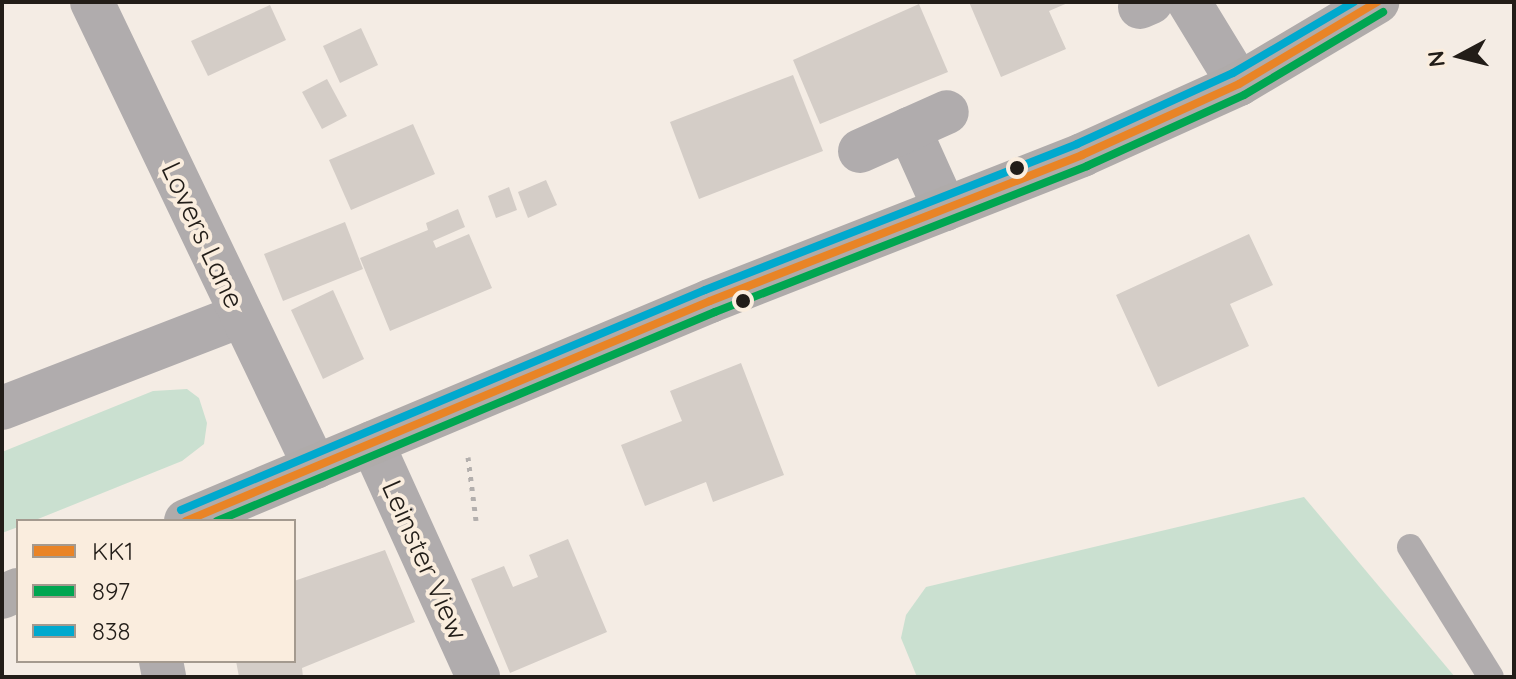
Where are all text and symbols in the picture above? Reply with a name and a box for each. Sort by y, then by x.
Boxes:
north arrow [1420,16,1500,96]
text: N [1421,49,1451,69]
street label: Lovers Lane [154,156,252,314]
unlabelled marker [1009,160,1025,176]
unlabelled marker [735,293,751,309]
street label: Leinster View [375,475,475,645]
legend [16,519,296,663]
text: KK1 [92,536,133,566]
text: 897 [92,576,130,606]
text: 838 [92,616,131,646]

